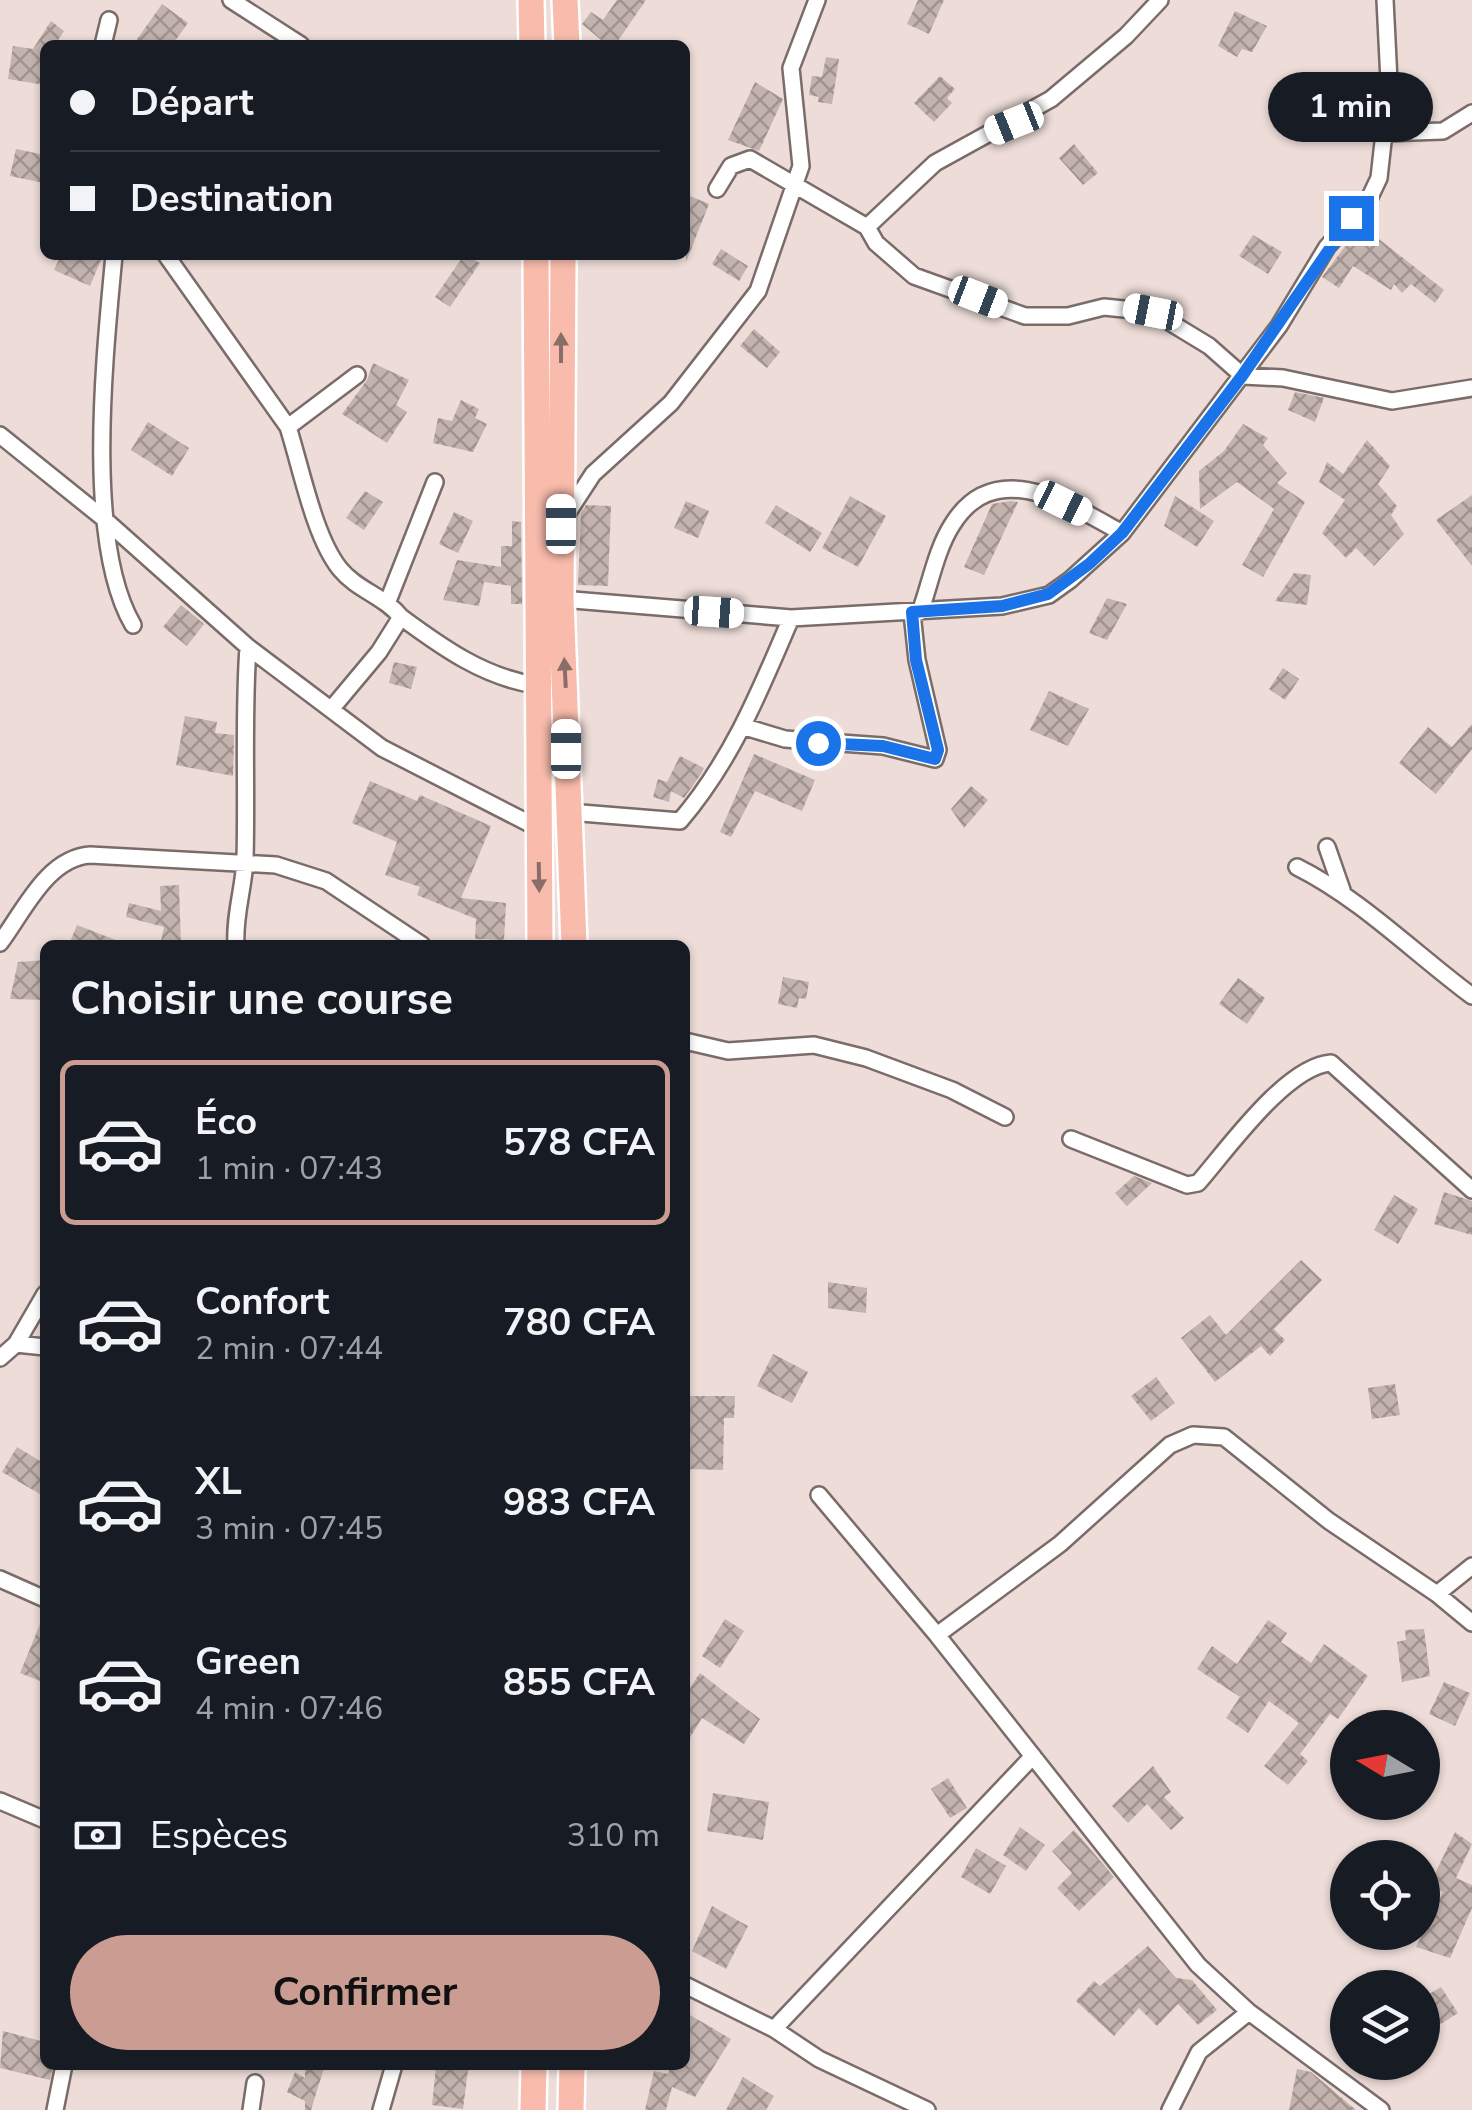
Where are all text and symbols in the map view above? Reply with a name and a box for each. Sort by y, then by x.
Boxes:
callout: 1 min [1268,73,1434,143]
text: Départ [130,77,254,128]
text: 1 min [1309,85,1392,128]
car [981,98,1047,148]
text: Destination [130,173,334,224]
route end [1329,196,1374,241]
car [945,272,1011,322]
car [1121,292,1185,332]
one-way arrow [553,331,569,363]
car [1029,476,1097,530]
car [546,494,576,554]
car [683,595,745,629]
one-way arrow [557,656,573,688]
car [551,719,581,779]
route start [796,721,841,766]
one-way arrow [531,862,547,894]
text: Choisir une course [70,969,453,1030]
text: Éco [195,1096,257,1147]
icon: car [75,1098,165,1188]
text: 578 CFA [503,1117,655,1168]
text: 1 min · 07:43 [195,1147,383,1190]
text: Confort [195,1276,329,1327]
icon: car [75,1278,165,1368]
text: 780 CFA [503,1297,655,1348]
text: 2 min · 07:44 [195,1327,383,1370]
text: XL [195,1456,242,1507]
icon: car [75,1458,165,1548]
text: 983 CFA [503,1477,655,1528]
text: 3 min · 07:45 [195,1507,383,1550]
text: Green [195,1636,301,1687]
icon: car [75,1638,165,1728]
text: 855 CFA [503,1657,655,1708]
text: 4 min · 07:46 [195,1687,383,1730]
north arrow [1330,1710,1440,1820]
map controls [1330,1710,1440,2080]
icon: cash [70,1808,125,1863]
text: Espèces [150,1810,288,1861]
text: 310 m [567,1814,660,1857]
button: locate [1330,1840,1440,1950]
button: Confirmer [70,1935,660,2050]
button: layers [1330,1970,1440,2080]

